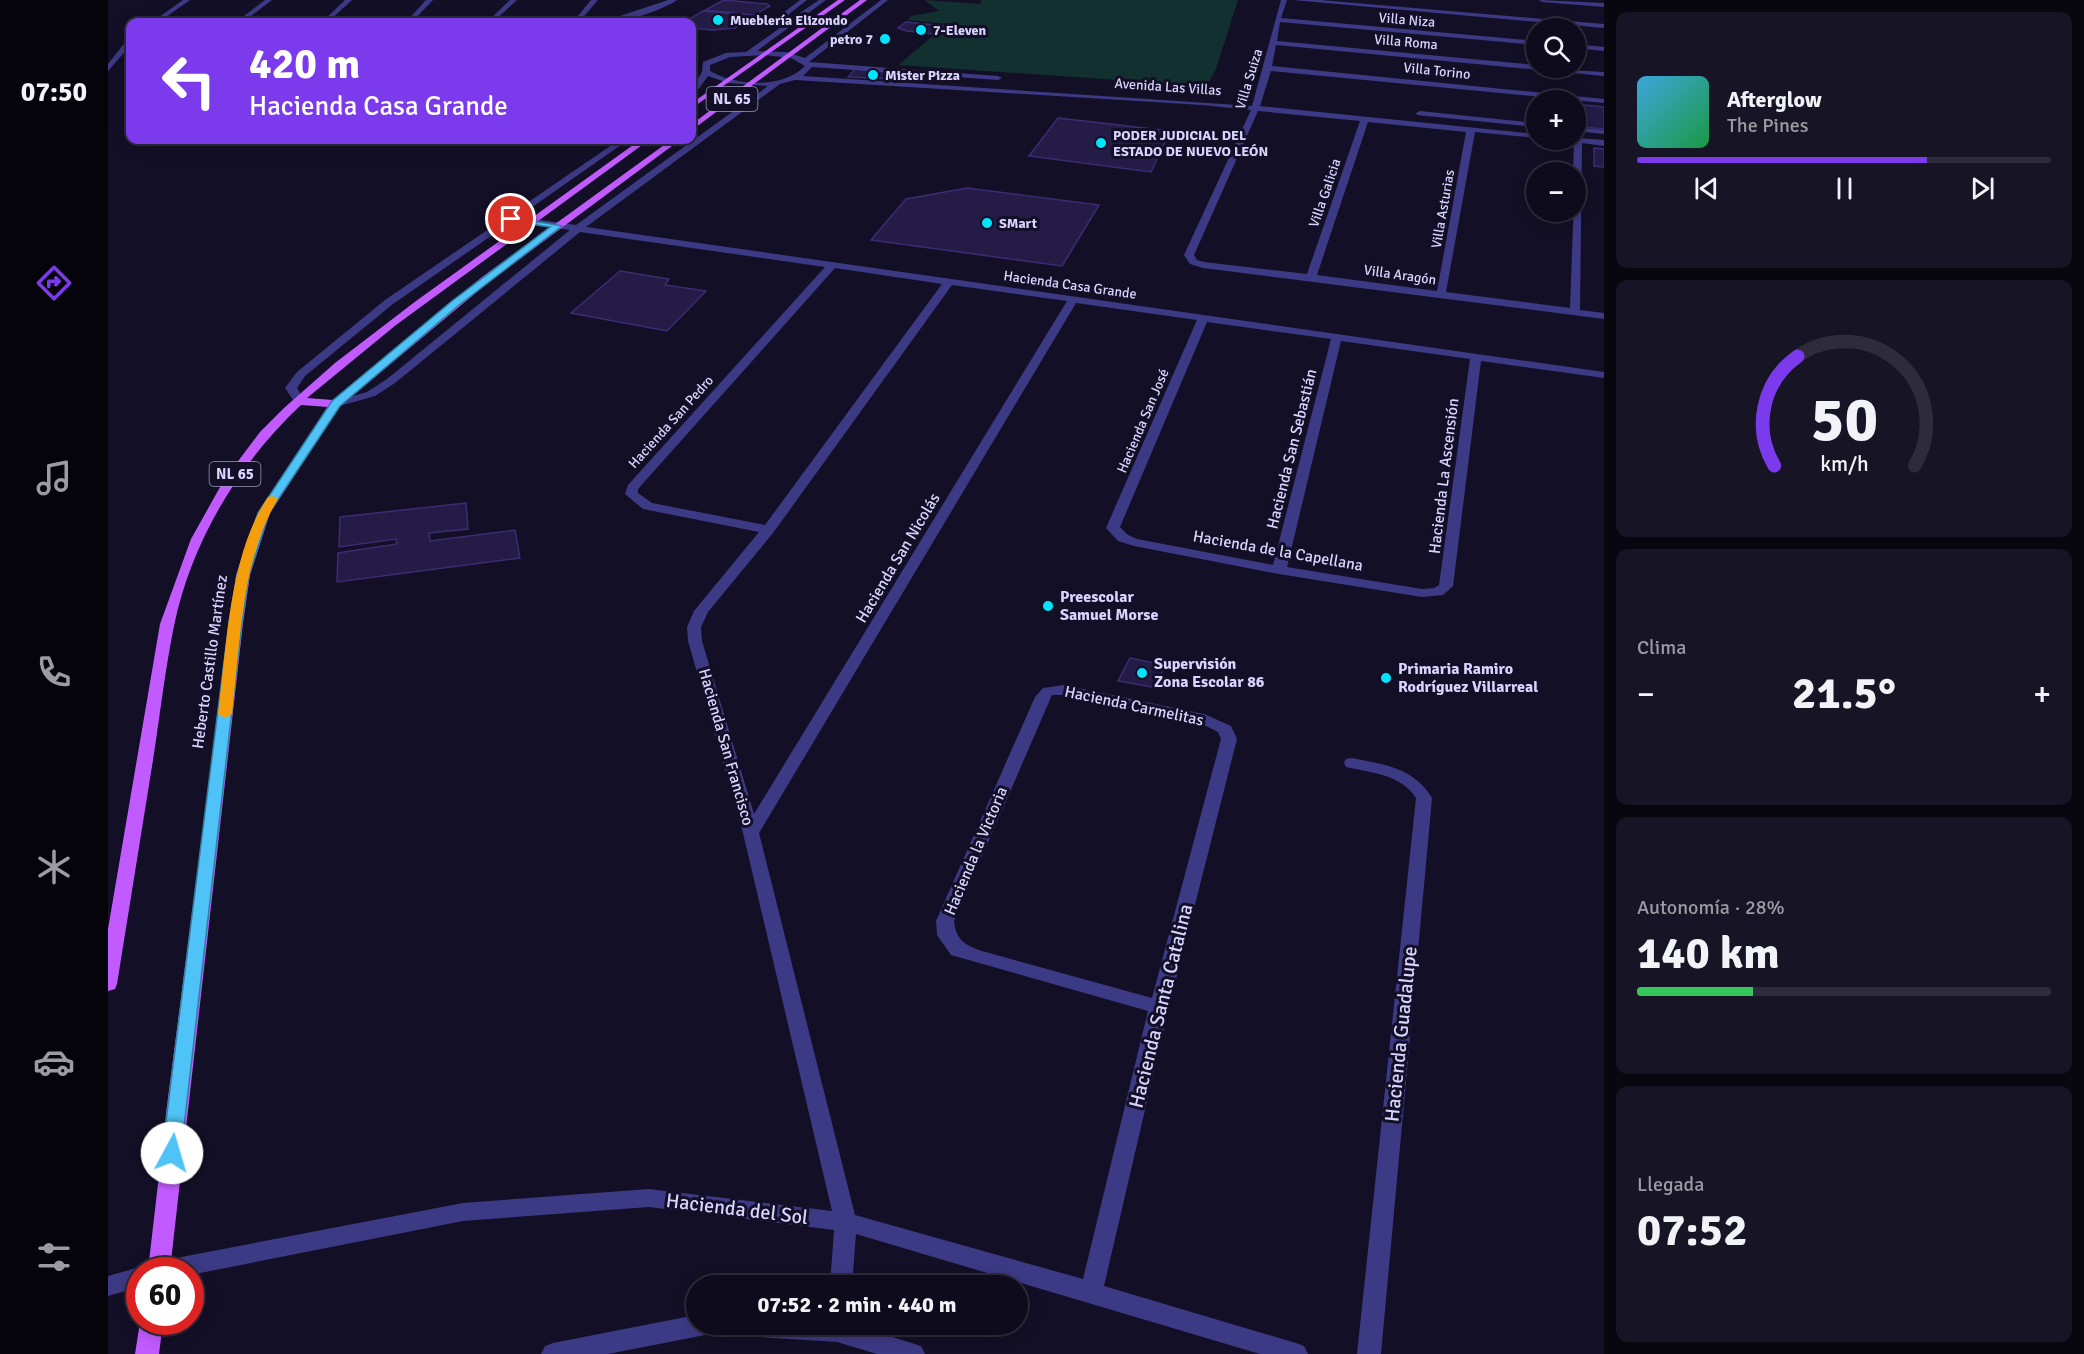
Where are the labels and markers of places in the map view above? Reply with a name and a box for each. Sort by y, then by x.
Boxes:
place label: Mueblería Elizondo [730,12,848,29]
marker: Mueblería Elizondo [711,13,725,27]
place label: 7-Eleven [933,22,986,39]
marker: 7-Eleven [914,23,928,37]
place label: petro 7 [830,31,873,48]
marker: petro 7 [878,32,892,46]
place label: Mister Pizza [885,67,960,84]
marker: Mister Pizza [866,68,880,82]
place label: PODER JUDICIAL DEL ESTADO DE NUEVO LEÓN [1113,127,1268,160]
marker: PODER JUDICIAL DEL ESTADO DE NUEVO LEÓN [1094,136,1108,150]
pin [485,193,536,244]
place label: SMart [999,215,1038,232]
marker: SMart [980,216,994,230]
place label: Preescolar Samuel Morse [1060,587,1158,625]
marker: Preescolar Samuel Morse [1041,599,1055,613]
place label: Supervisión Zona Escolar 86 [1154,654,1265,692]
place label: Primaria Ramiro Rodríguez Villarreal [1398,659,1538,697]
marker: Supervisión Zona Escolar 86 [1135,666,1149,680]
marker: Primaria Ramiro Rodríguez Villarreal [1379,671,1393,685]

